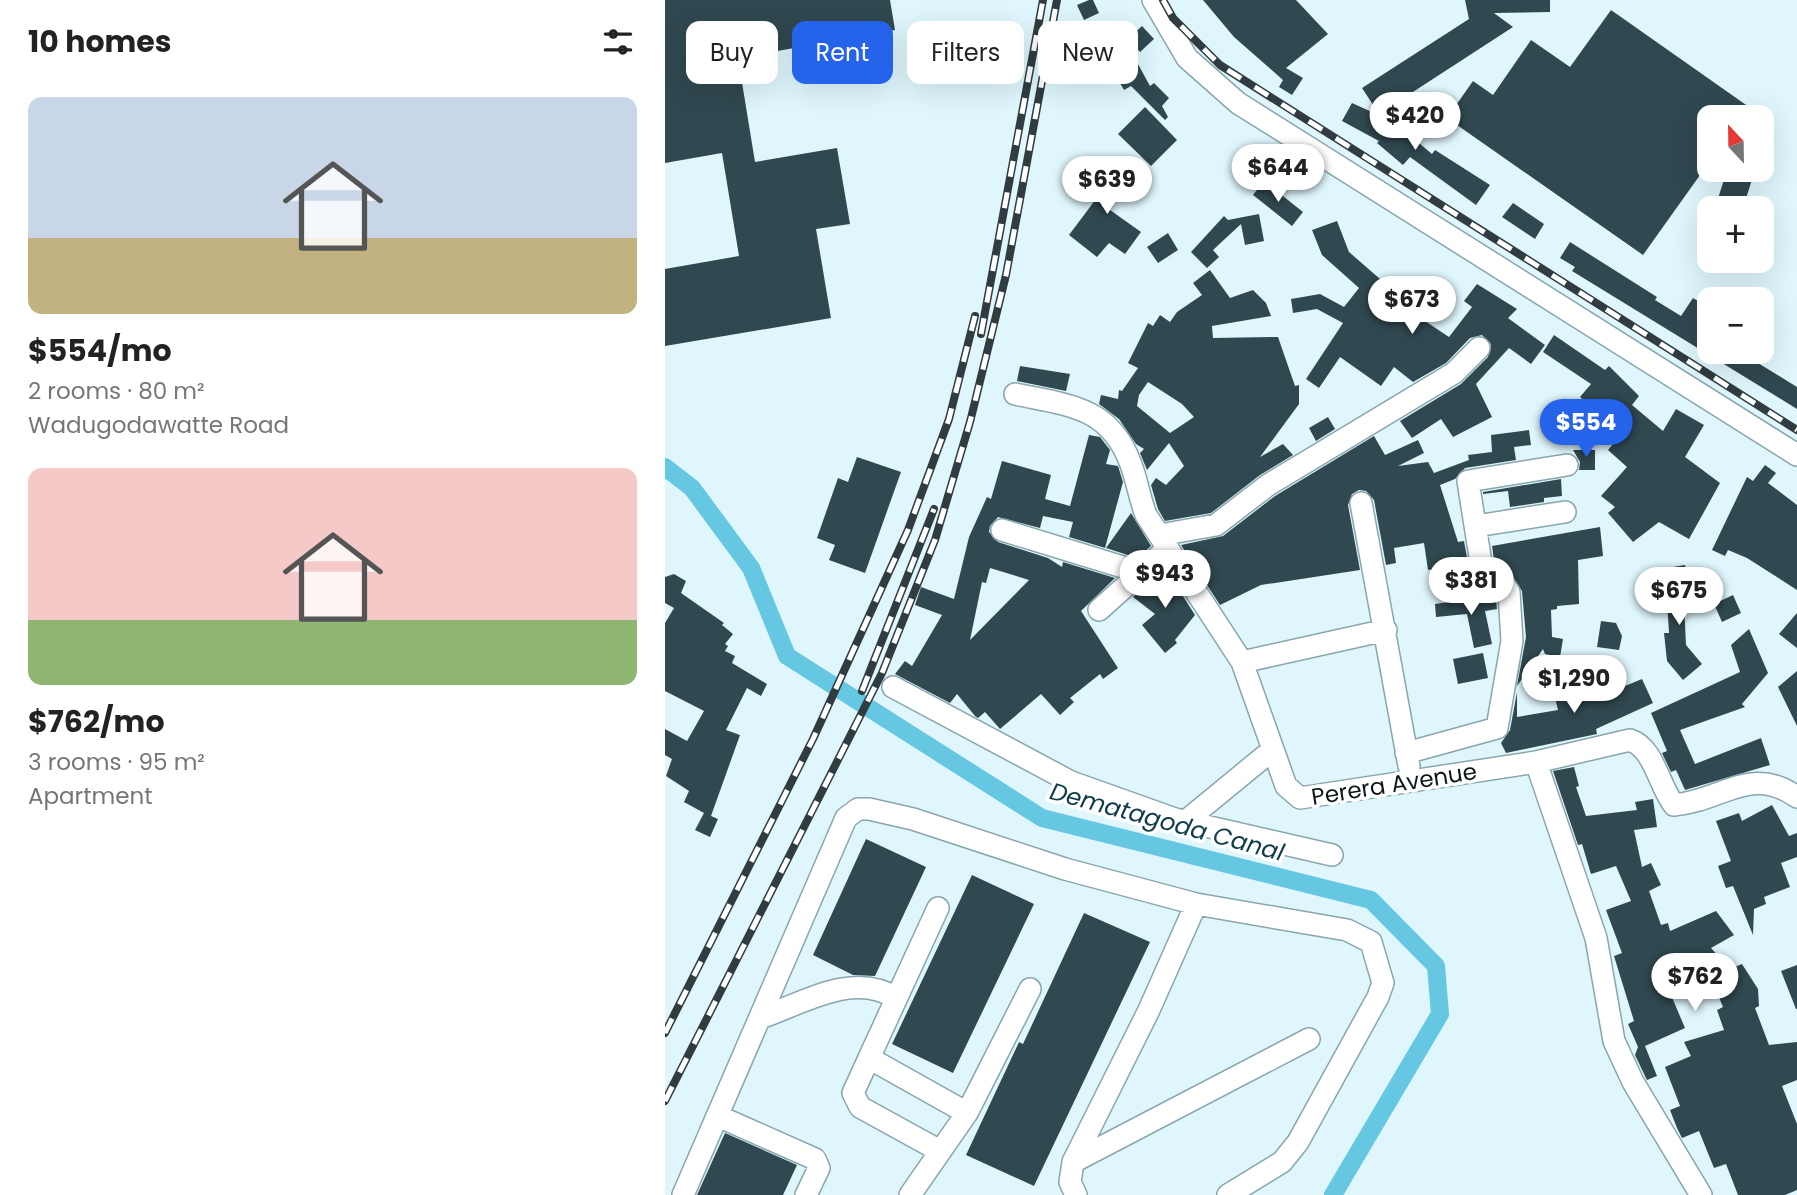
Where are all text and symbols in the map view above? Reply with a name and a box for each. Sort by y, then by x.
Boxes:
text: 10 homes [28,20,172,63]
chip: Buy [686,21,778,84]
chip: Rent [792,21,893,84]
chip: Filters [907,21,1024,84]
chip: New [1038,21,1138,84]
icon: filters [599,23,637,61]
pin: $420 [1374,92,1456,152]
text: $420 [1386,99,1444,131]
north arrow [1697,105,1775,182]
map controls [1697,105,1774,364]
icon: home [270,143,396,269]
pin: $644 [1237,144,1319,204]
text: $644 [1248,151,1308,183]
pin: $639 [1066,156,1148,216]
text: $639 [1078,163,1136,195]
button: + [1697,196,1774,273]
pin: $673 [1371,276,1453,336]
text: $673 [1384,283,1440,315]
button: − [1697,287,1774,364]
text: $554/mo [28,329,172,372]
text: 2 rooms · 80 m² [28,375,205,407]
pin: $554 [1545,400,1627,459]
text: $554 [1556,406,1616,438]
text: Wadugodawatte Road [28,409,289,441]
icon: home [270,514,396,640]
pin: $943 [1124,550,1206,610]
text: $943 [1136,557,1194,589]
pin: $381 [1430,558,1512,617]
text: $381 [1445,564,1497,596]
pin: $675 [1638,568,1720,627]
text: $675 [1650,574,1708,606]
pin: $1,290 [1517,656,1631,715]
text: $1,290 [1538,662,1610,694]
text: $762/mo [28,700,165,743]
text: 3 rooms · 95 m² [28,746,205,778]
street label: Perera Avenue [1309,755,1479,813]
water label: Dematagoda Canal [1046,774,1288,869]
text: Apartment [28,780,153,812]
pin: $762 [1654,954,1736,1013]
text: $762 [1667,960,1723,992]

